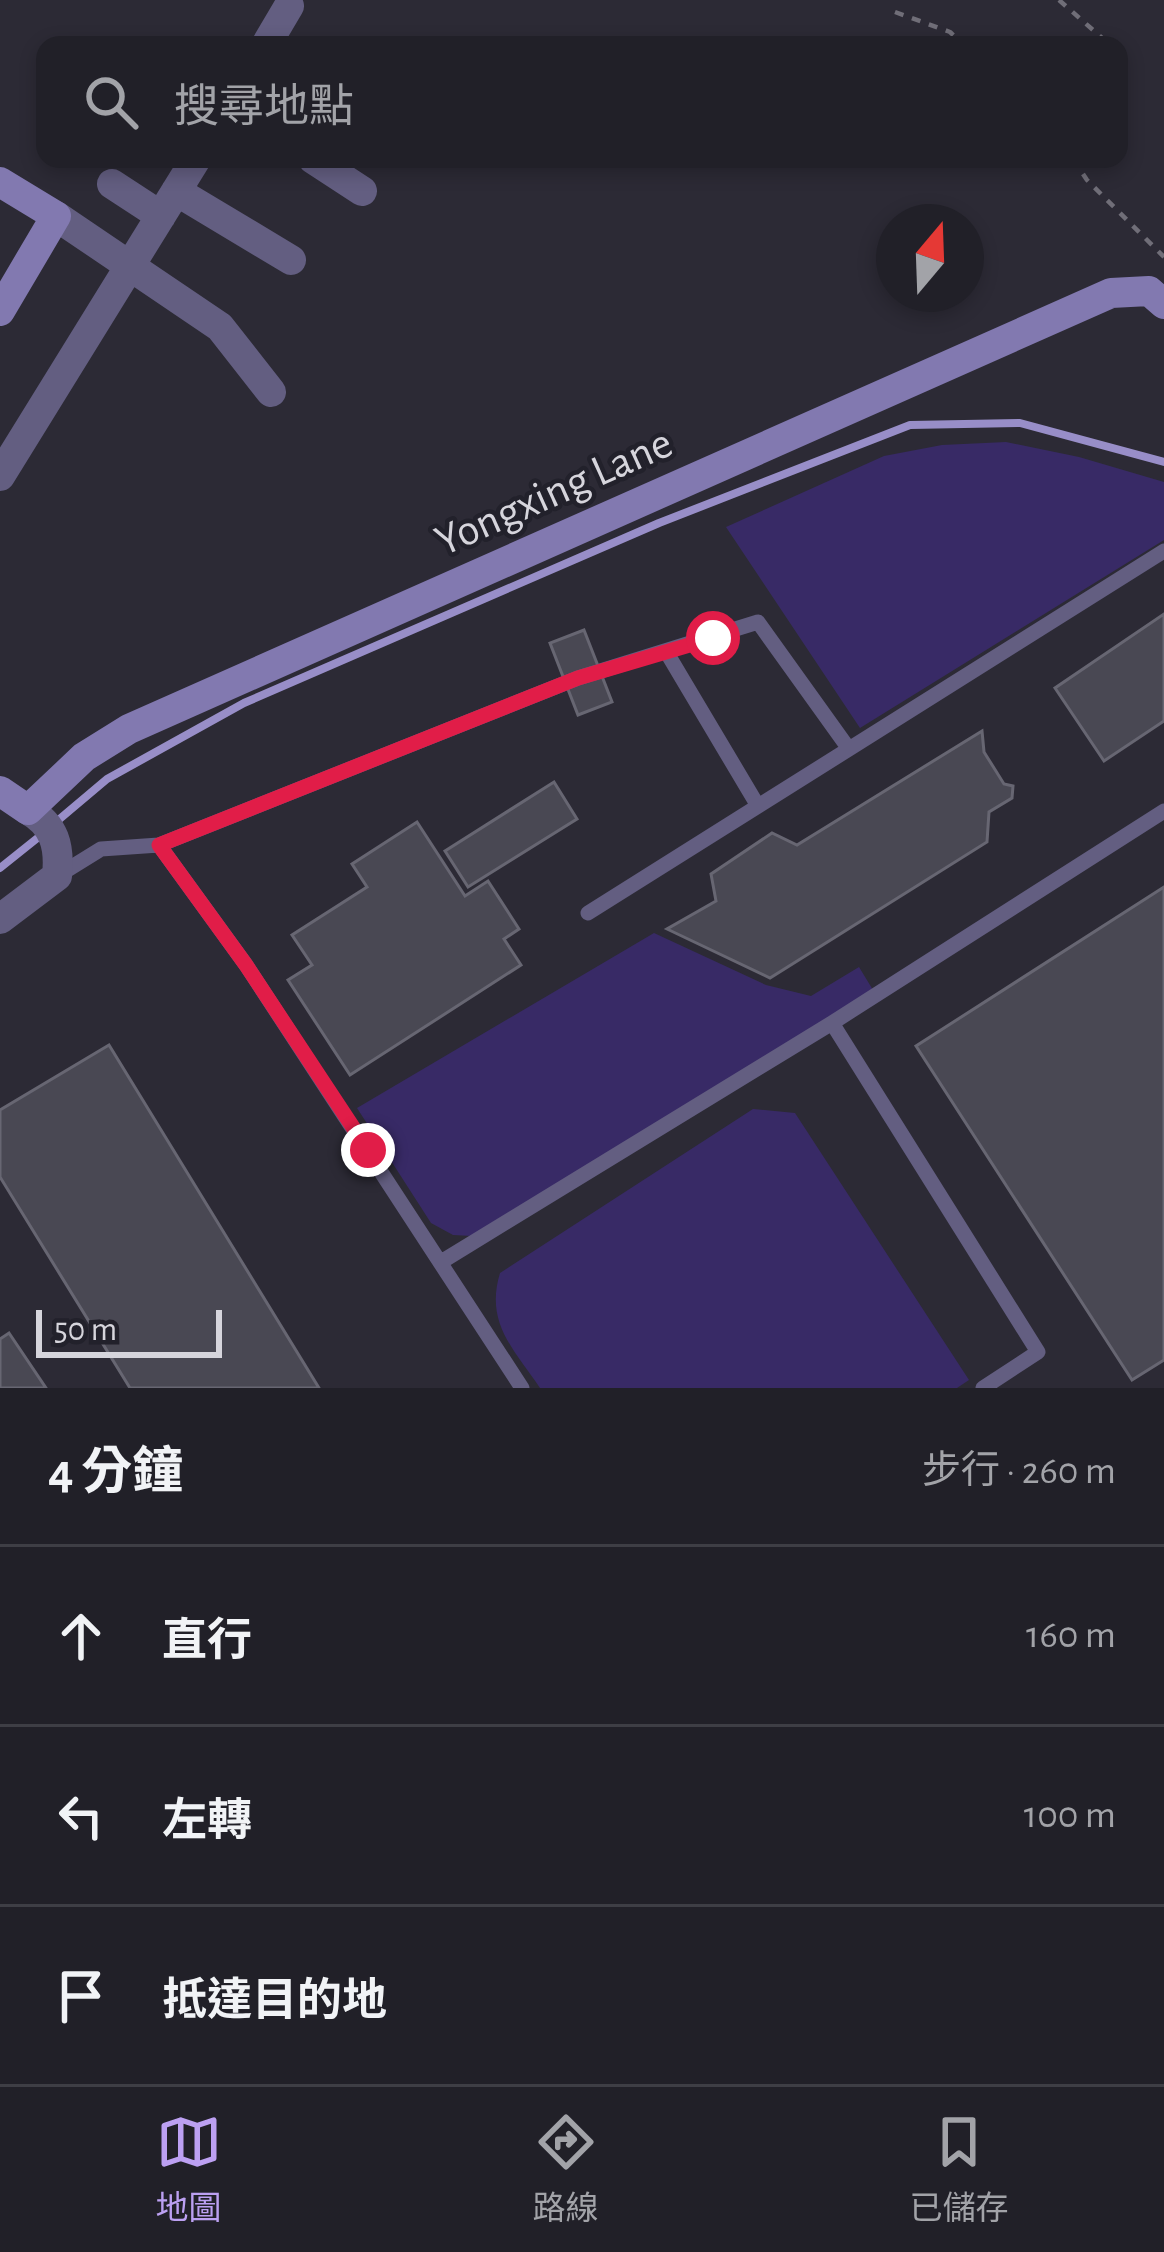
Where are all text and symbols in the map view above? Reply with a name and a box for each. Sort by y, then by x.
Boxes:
search box [36,36,1128,168]
icon: search [78,69,144,135]
text: 搜尋地點 [174,85,354,130]
north arrow [876,204,984,312]
street label: Yongxing Lane [429,420,679,564]
route start [686,611,740,665]
route end [341,1123,395,1177]
scale bar [36,1304,222,1357]
text: 50 m [54,1314,117,1347]
text: 4 分鐘 [48,1447,183,1498]
text: 步行 · 260 m [922,1452,1116,1491]
icon: ahead [48,1603,114,1669]
text: 160 m [1026,1616,1116,1655]
text: 直行 [162,1619,252,1664]
icon: left [48,1783,114,1849]
text: 100 m [1024,1796,1116,1835]
text: 左轉 [162,1799,252,1844]
icon: arrive [48,1963,114,2029]
text: 抵達目的地 [162,1979,387,2024]
tab: 地圖 [156,2109,222,2230]
tab: 路線 [533,2109,599,2230]
tab: 已儲存 [910,2109,1009,2230]

